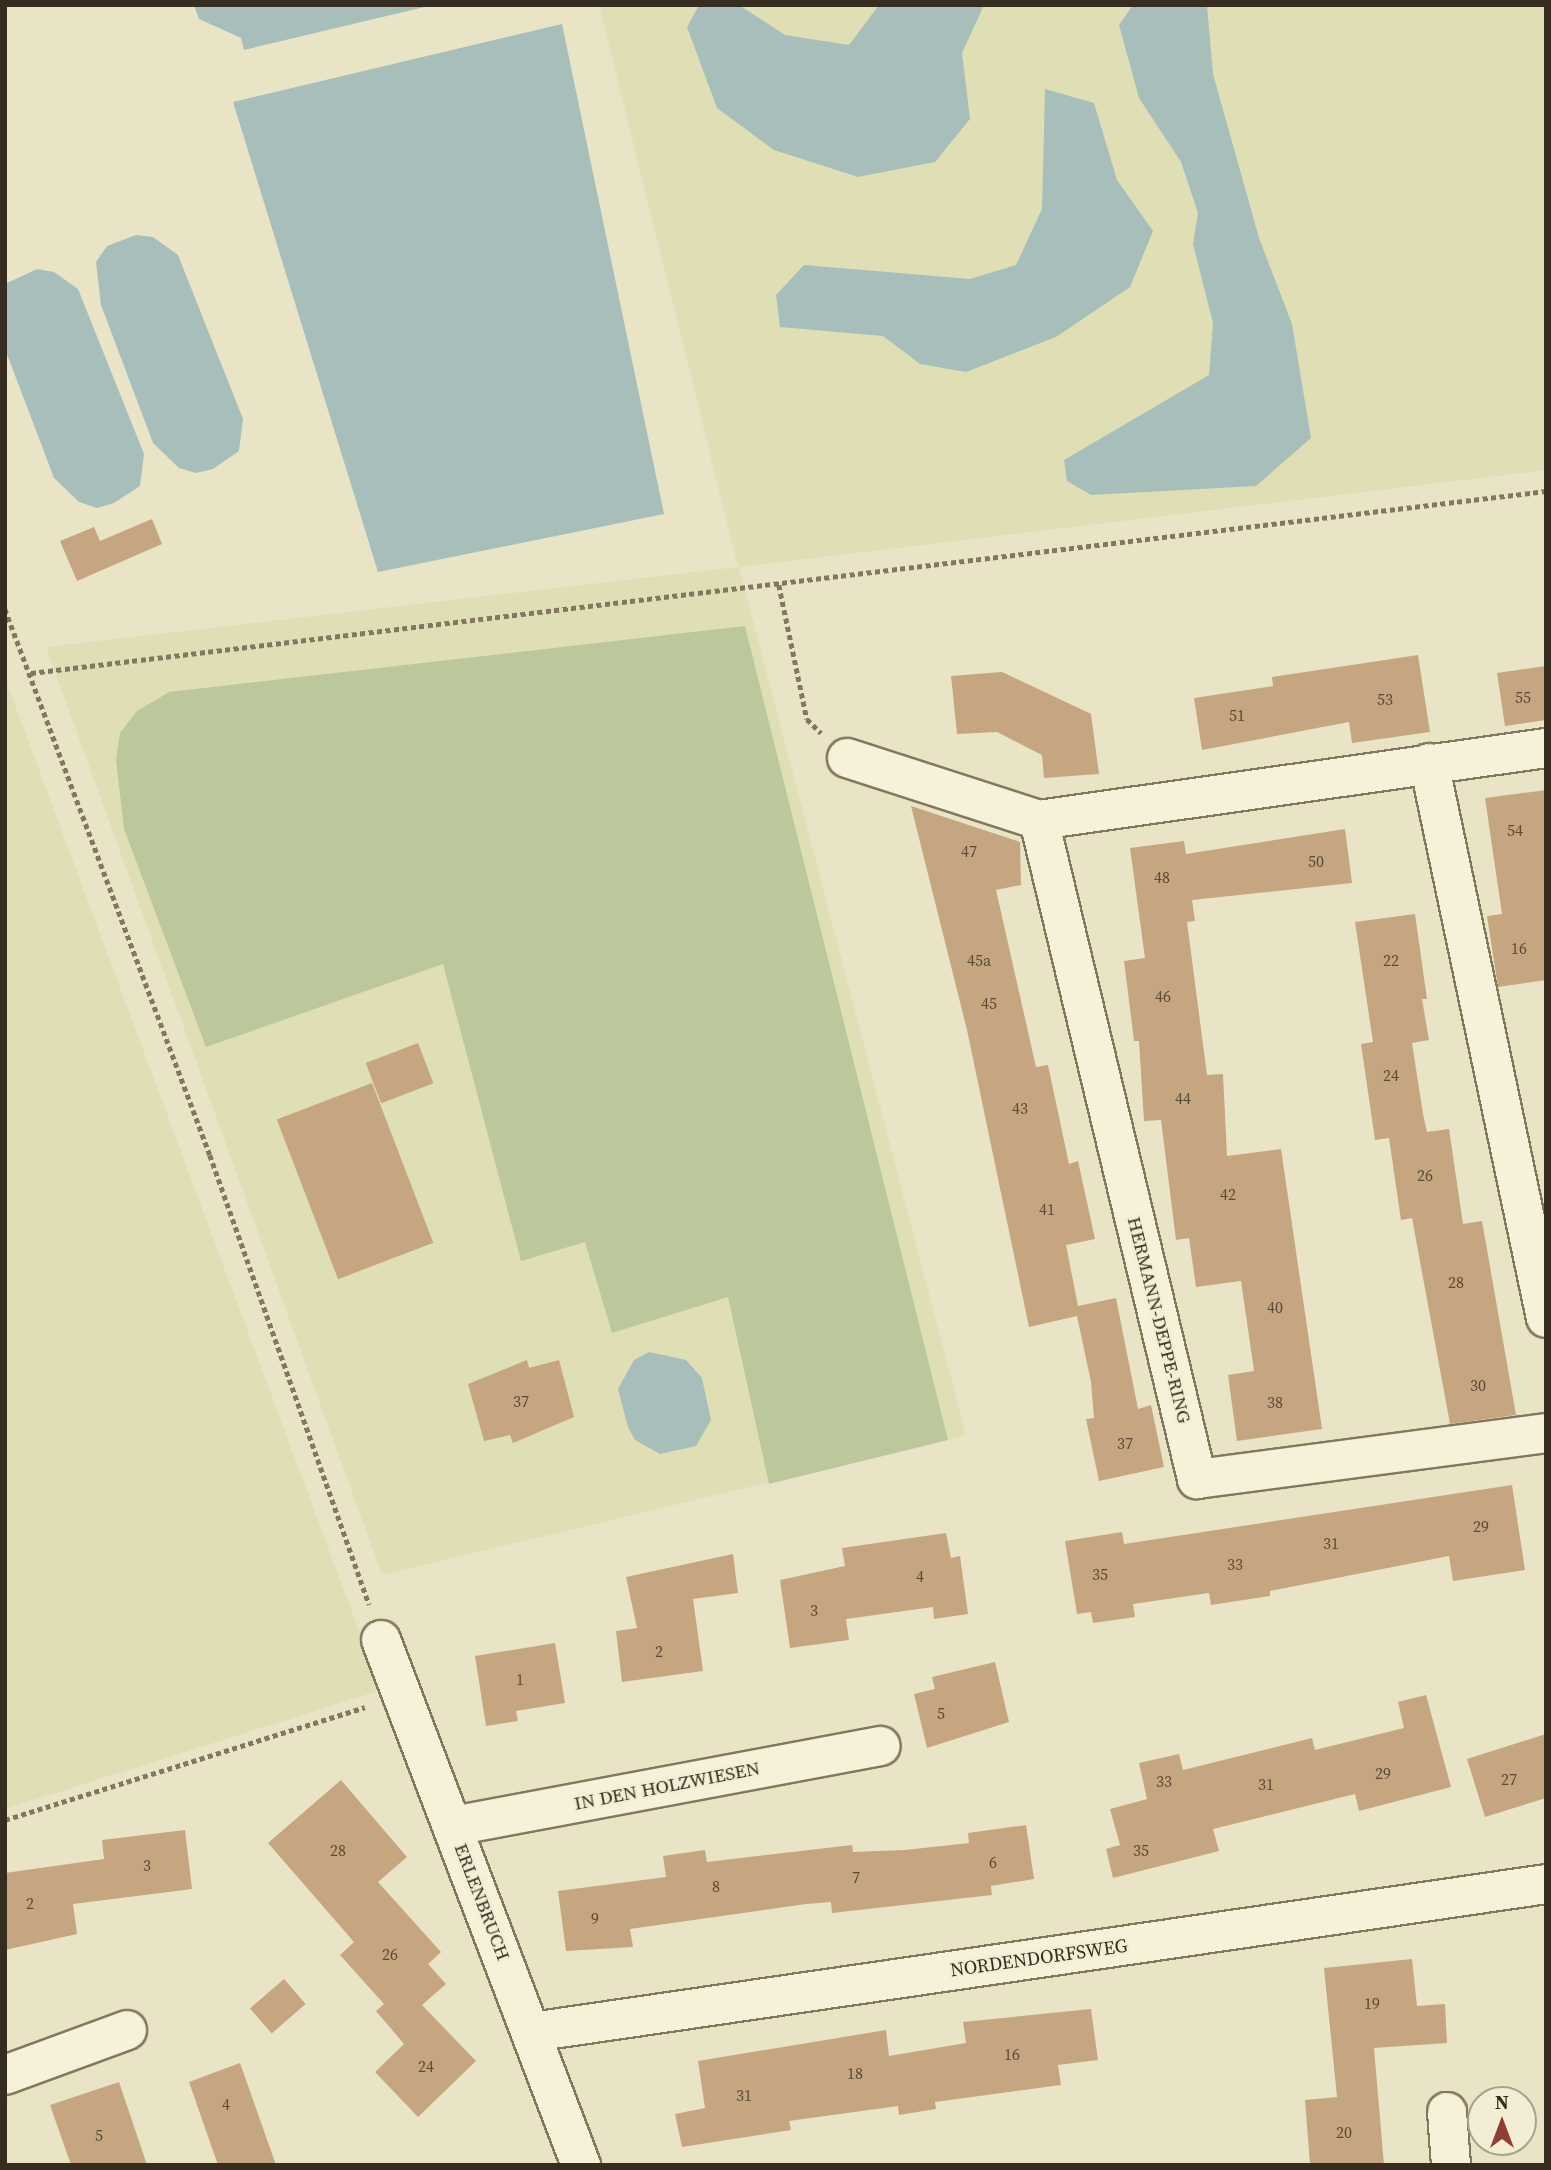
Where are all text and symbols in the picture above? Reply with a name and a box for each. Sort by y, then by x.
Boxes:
house number: 55 [1515,687,1531,707]
house number: 53 [1377,689,1393,709]
house number: 51 [1229,705,1245,725]
house number: 54 [1507,820,1523,840]
house number: 47 [961,841,977,861]
house number: 50 [1308,851,1324,871]
house number: 48 [1154,867,1170,887]
house number: 16 [1511,938,1527,958]
house number: 45a [967,950,991,970]
house number: 22 [1383,950,1399,970]
house number: 46 [1155,986,1171,1006]
house number: 45 [981,993,997,1013]
house number: 24 [1383,1065,1399,1085]
house number: 44 [1175,1088,1191,1108]
house number: 43 [1012,1098,1028,1118]
house number: 26 [1417,1165,1433,1185]
house number: 42 [1220,1184,1236,1204]
house number: 41 [1039,1199,1055,1219]
street label: HERMANN-DEPPE-RING [1122,1214,1196,1426]
house number: 28 [1448,1272,1464,1292]
house number: 40 [1267,1297,1283,1317]
house number: 30 [1470,1375,1486,1395]
house number: 37 [513,1391,529,1411]
house number: 38 [1267,1392,1283,1412]
house number: 37 [1117,1433,1133,1453]
house number: 29 [1473,1516,1489,1536]
house number: 31 [1323,1533,1339,1553]
house number: 33 [1227,1554,1243,1574]
house number: 35 [1092,1564,1108,1584]
house number: 4 [916,1566,924,1586]
house number: 3 [810,1600,818,1620]
house number: 2 [655,1641,663,1661]
house number: 1 [516,1669,524,1689]
house number: 5 [937,1703,945,1723]
street label: IN DEN HOLZWIESEN [572,1757,762,1815]
house number: 29 [1375,1763,1391,1783]
house number: 27 [1501,1769,1517,1789]
house number: 33 [1156,1771,1172,1791]
house number: 31 [1258,1774,1274,1794]
house number: 28 [330,1840,346,1860]
street label: ERLENBRUCH [449,1840,515,1964]
house number: 35 [1133,1840,1149,1860]
house number: 6 [989,1852,997,1872]
house number: 3 [143,1855,151,1875]
house number: 7 [852,1867,860,1887]
house number: 8 [712,1876,720,1896]
house number: 2 [26,1893,34,1913]
house number: 9 [591,1908,599,1928]
street label: NORDENDORFSWEG [949,1934,1129,1982]
house number: 26 [382,1944,398,1964]
house number: 19 [1364,1993,1380,2013]
house number: 16 [1004,2044,1020,2064]
house number: 24 [418,2056,434,2076]
house number: 18 [847,2063,863,2083]
house number: 31 [736,2085,752,2105]
north arrow [1467,2086,1537,2156]
text: N [1495,2089,1509,2115]
house number: 4 [222,2094,230,2114]
house number: 20 [1336,2122,1352,2142]
house number: 5 [95,2125,103,2145]

